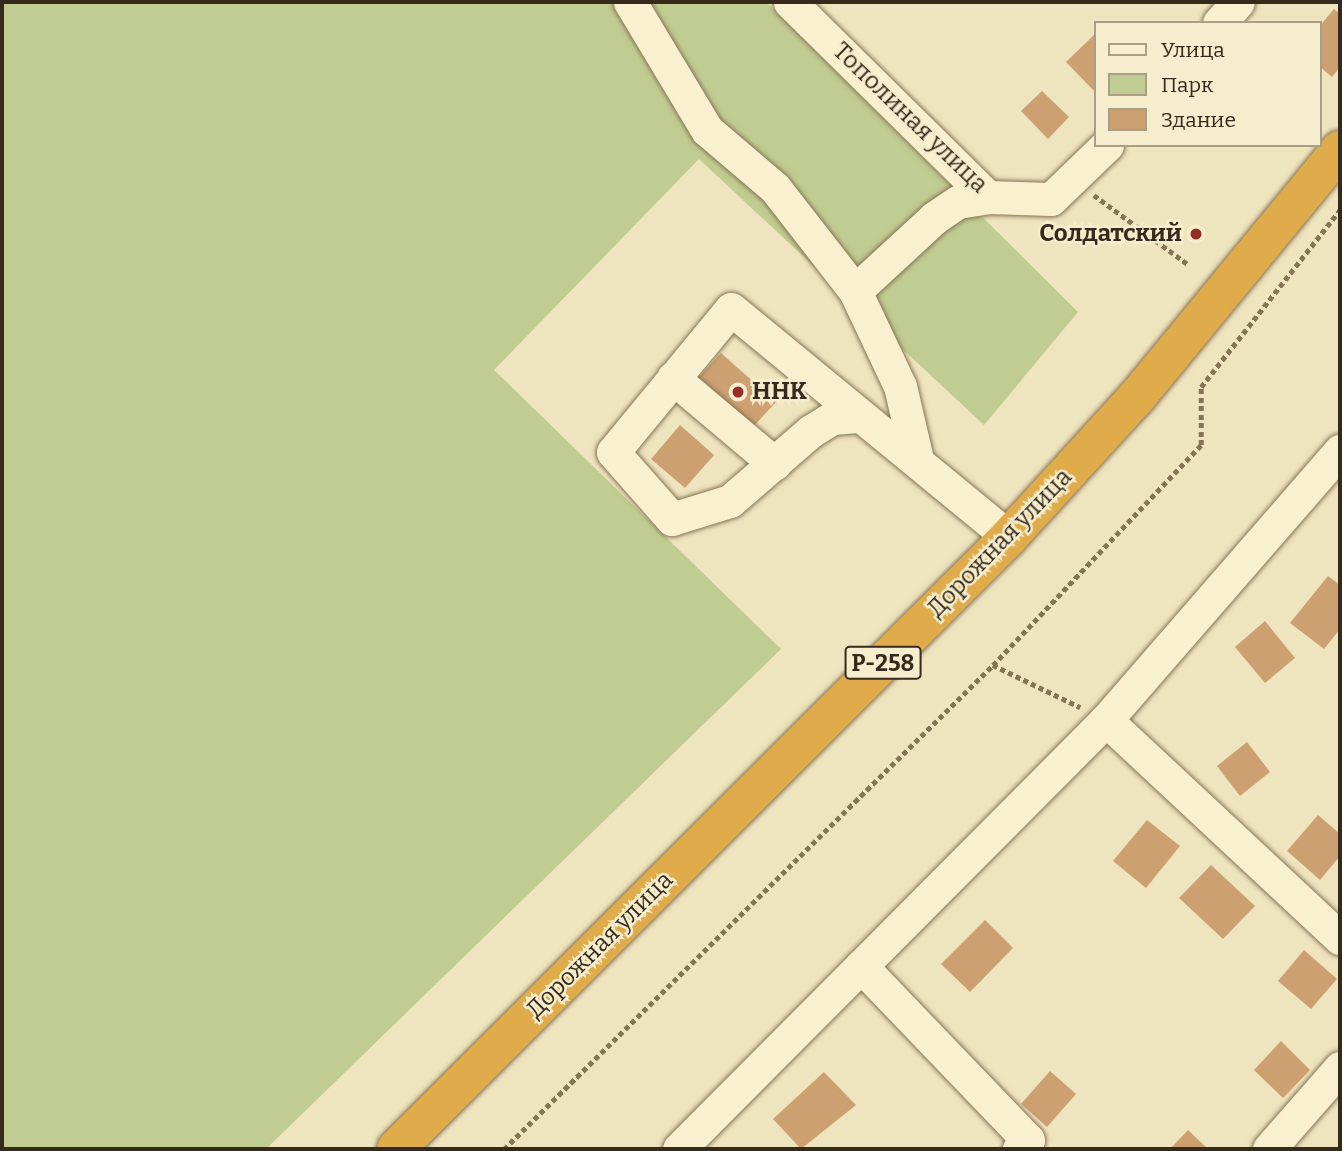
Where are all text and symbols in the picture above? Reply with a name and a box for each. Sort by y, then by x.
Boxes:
legend [1094,21,1321,147]
street label: Тополиная улица [827,37,993,199]
text: Улица [1161,37,1225,63]
text: Парк [1161,72,1213,98]
text: Здание [1161,107,1236,133]
place label: Солдатский [1039,220,1182,248]
marker: Солдатский [1188,226,1204,242]
place label: ННК [752,378,807,406]
marker: ННК [730,384,746,400]
street label: Дорожная улица [922,463,1078,623]
road number: Р-258 [844,643,922,682]
street label: Дорожная улица [521,866,679,1024]

